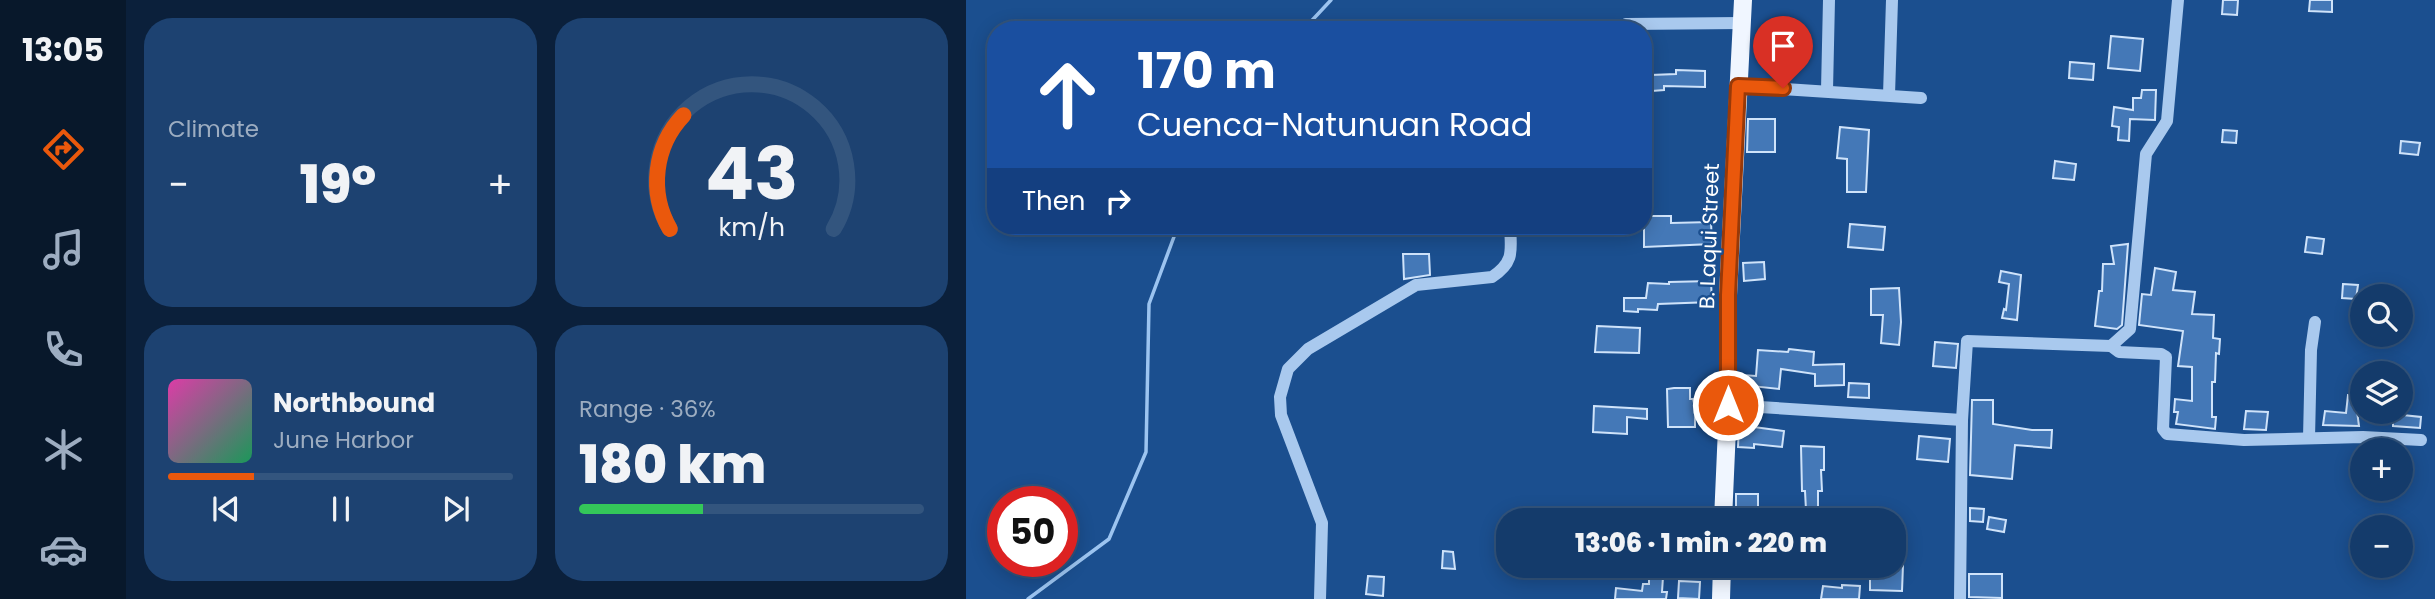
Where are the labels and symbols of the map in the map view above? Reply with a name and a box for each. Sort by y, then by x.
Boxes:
pin [1753,16,1813,88]
street label: B. Laqui Street [1692,163,1726,309]
position arrow [1691,368,1765,442]
speed limit sign: 50 [987,486,1078,577]

